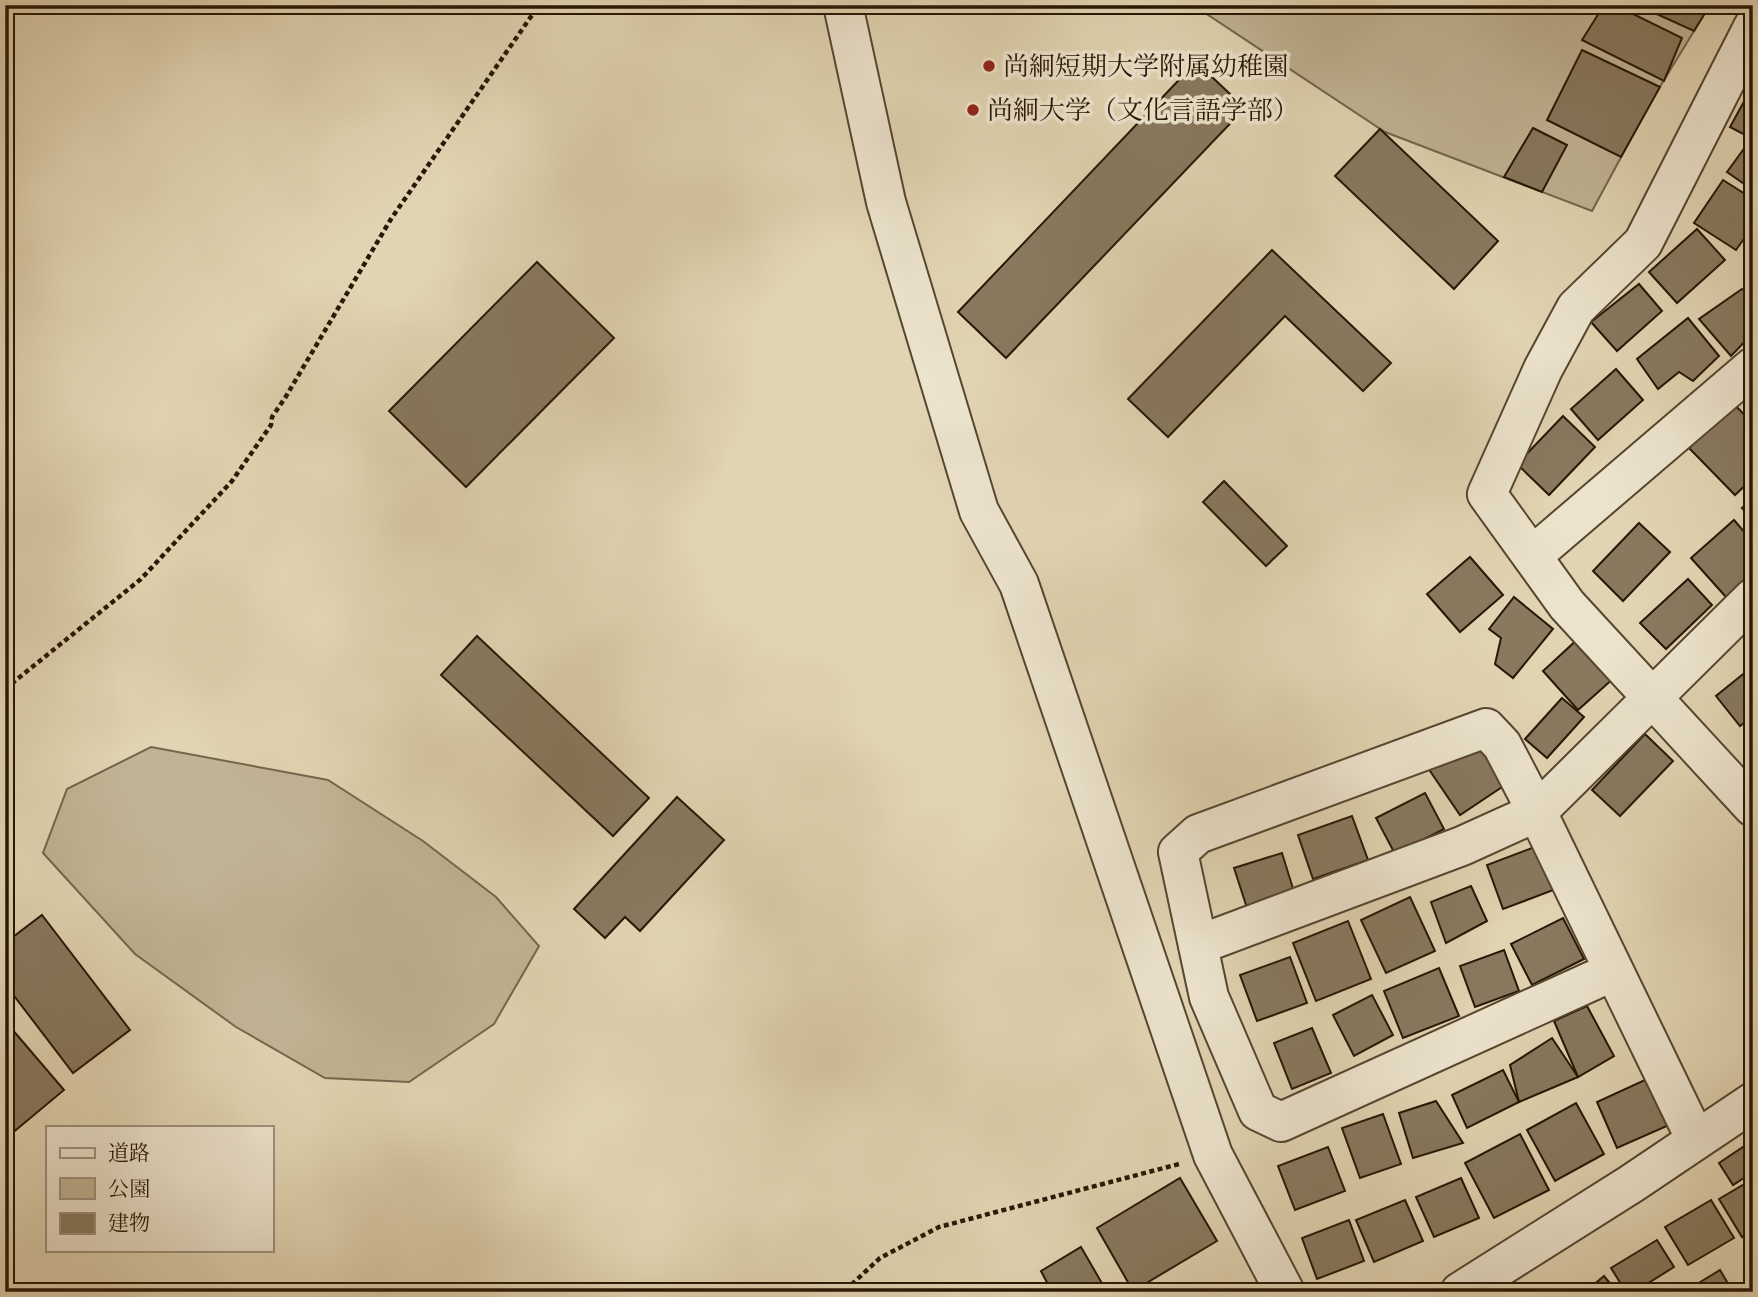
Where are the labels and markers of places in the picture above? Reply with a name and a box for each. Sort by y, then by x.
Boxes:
place label: 尚絅短期大学附属幼稚園 [1003,50,1289,86]
marker: 尚絅短期大学附属幼稚園 [981,58,997,74]
place label: 尚絅大学（文化言語学部） [987,94,1299,130]
marker: 尚絅大学（文化言語学部） [965,102,981,118]

